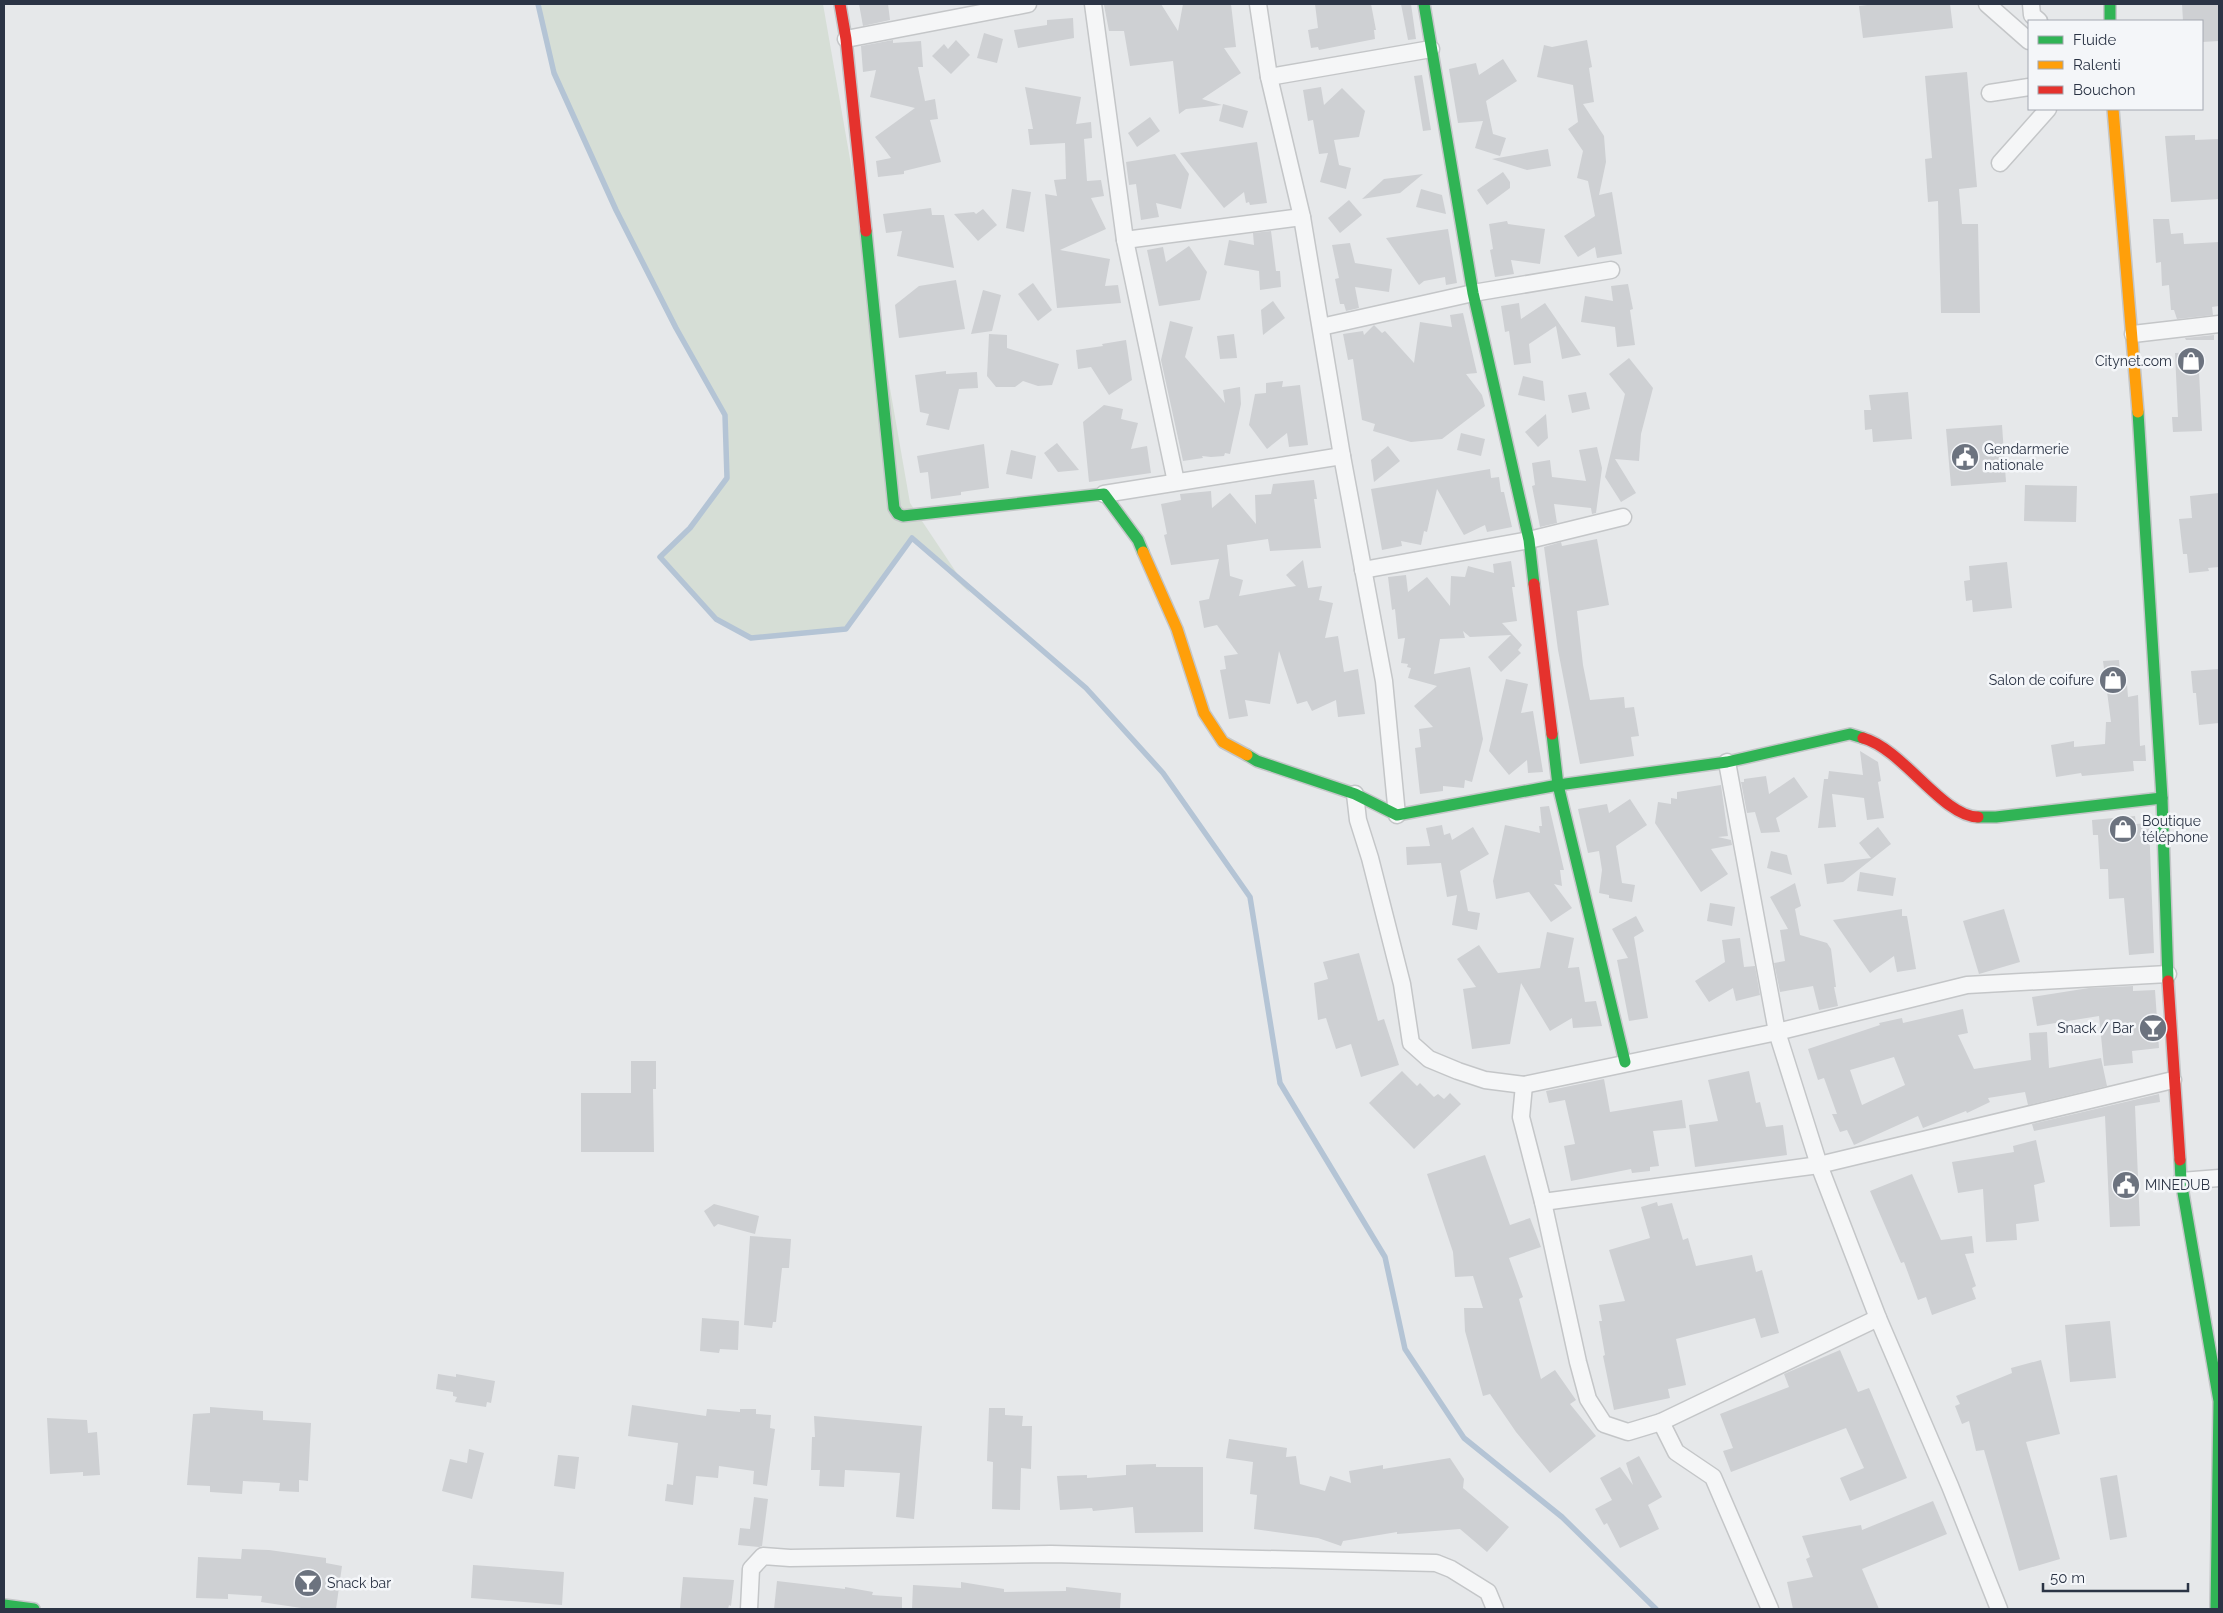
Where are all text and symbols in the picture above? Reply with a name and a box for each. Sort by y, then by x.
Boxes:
legend [2028,20,2203,110]
text: Fluide [2073,31,2116,49]
text: Ralenti [2073,56,2121,74]
text: Bouchon [2073,81,2135,99]
shop icon: Citynet.com [2176,346,2206,376]
place label: Citynet.com [2095,353,2172,369]
place label: Gendarmerie nationale [1984,441,2069,473]
public building icon: Gendarmerie nationale [1950,442,1980,472]
shop icon: Salon de coifure [2098,665,2128,695]
place label: Salon de coifure [1989,672,2094,688]
place label: Boutique téléphone [2142,813,2208,845]
shop icon: Boutique téléphone [2108,814,2138,844]
bar icon: Snack / Bar [2138,1013,2168,1043]
place label: Snack / Bar [2057,1020,2134,1036]
public building icon: MINEDUB [2111,1170,2141,1200]
place label: MINEDUB [2145,1177,2210,1193]
scale bar [2043,1560,2188,1592]
bar icon: Snack bar [293,1568,323,1598]
text: 50 m [2050,1569,2085,1587]
place label: Snack bar [327,1575,391,1591]

